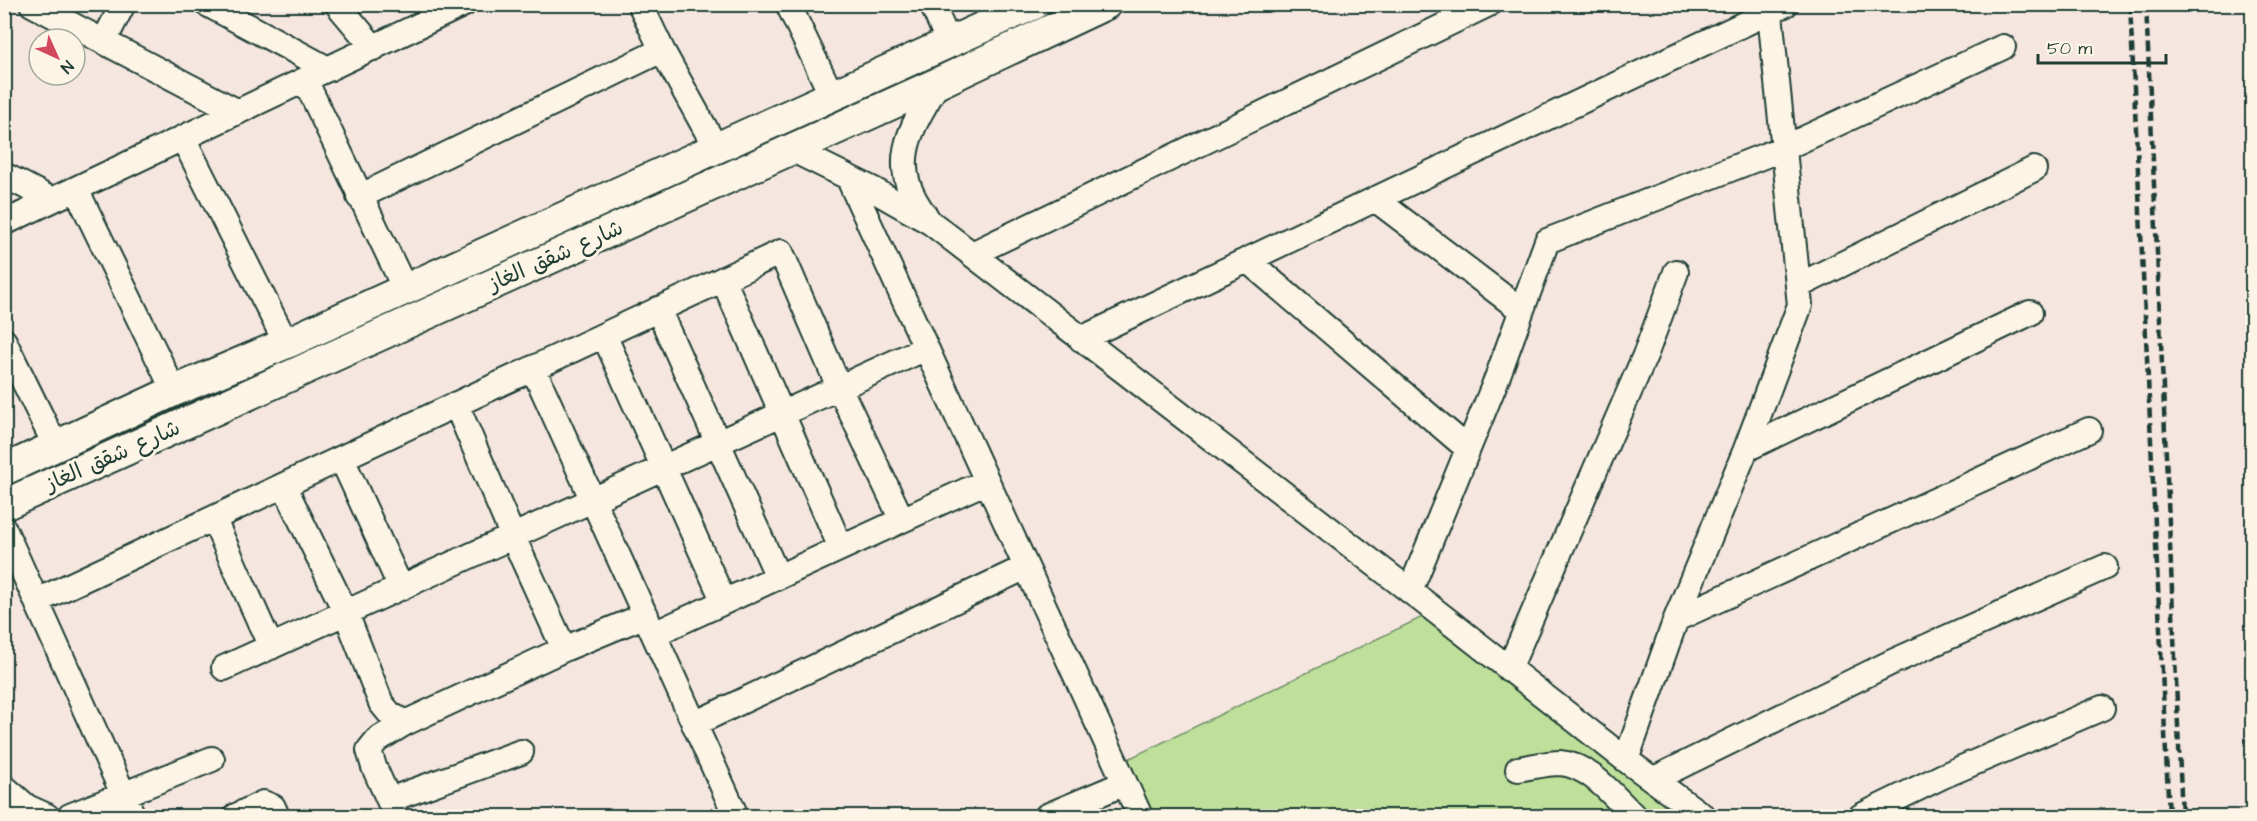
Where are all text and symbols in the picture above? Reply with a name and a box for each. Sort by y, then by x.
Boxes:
north arrow [27,27,87,87]
scale bar [2038,27,2166,65]
text: 50 m [2047,36,2092,61]
text: N [56,56,78,78]
street label: شارع شقق الغاز [482,212,628,300]
street label: شارع شقق الغاز [39,412,185,500]

